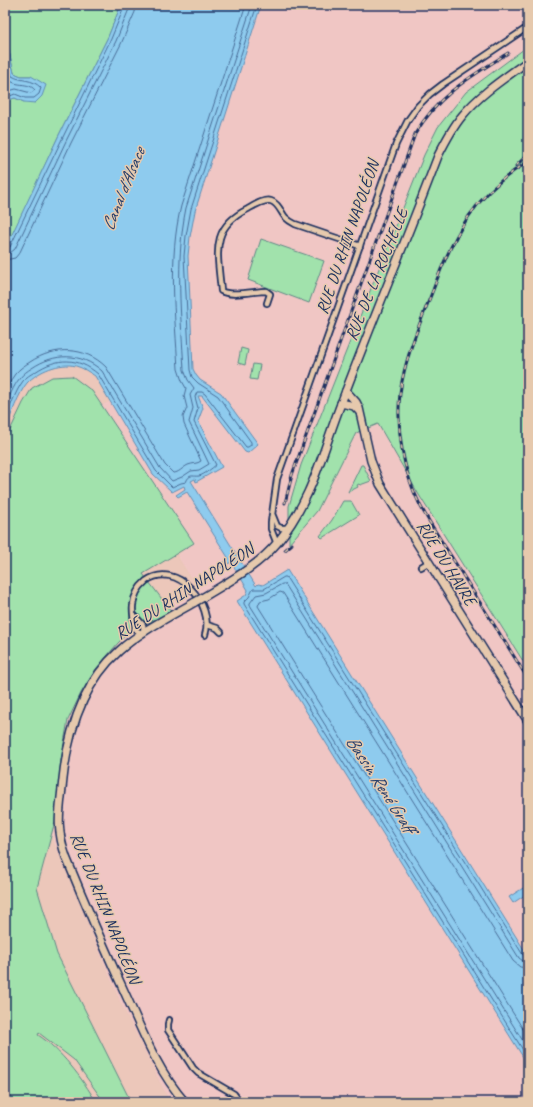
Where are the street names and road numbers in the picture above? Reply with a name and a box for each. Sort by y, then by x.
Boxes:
street label: RUE DU RHIN NAPOLÉON [310,155,384,317]
street label: RUE DE LA ROCHELLE [340,203,413,343]
street label: RUE DU HAVRE [412,517,482,612]
street label: RUE DU RHIN NAPOLÉON [111,536,260,644]
street label: RUE DU RHIN NAPOLÉON [66,829,147,989]

